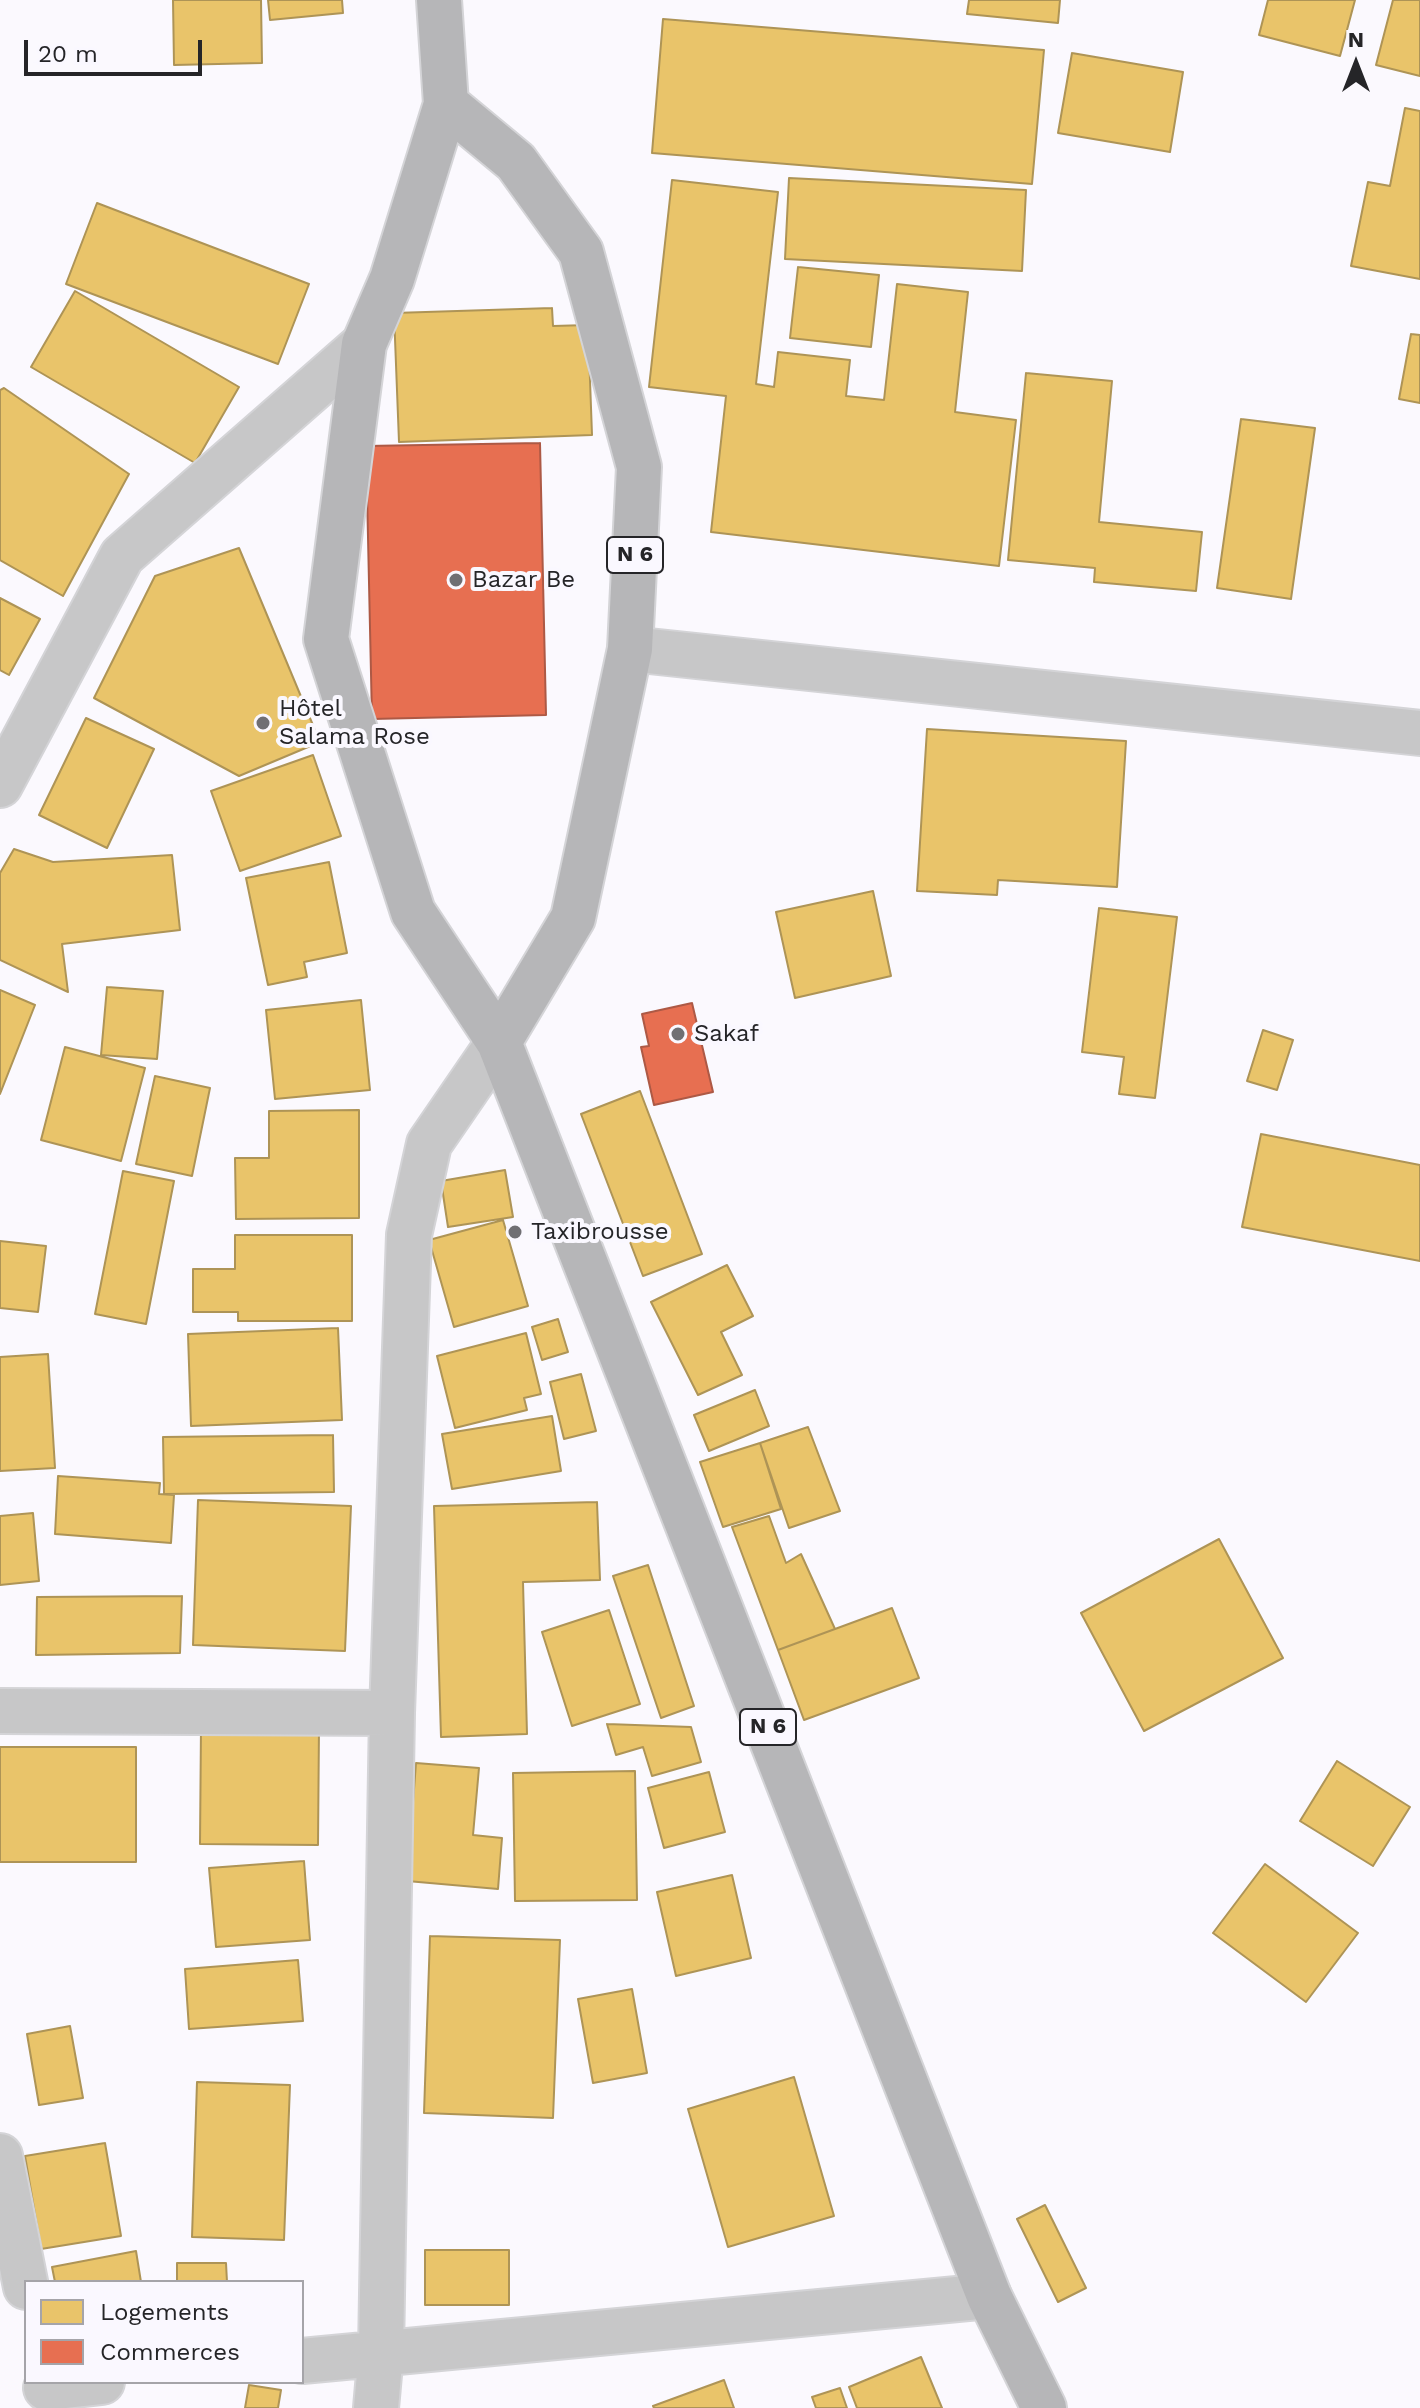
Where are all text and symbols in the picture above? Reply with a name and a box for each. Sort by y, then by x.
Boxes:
scale bar [28,24,206,74]
north arrow [1316,24,1396,104]
text: N [1348,27,1364,52]
text: 20 m [38,40,98,68]
road number: N 6 [607,537,663,573]
place label: Bazar Be [472,566,575,594]
marker: Bazar Be [447,571,465,589]
place label: Hôtel Salama Rose [279,695,430,751]
marker: Hôtel Salama Rose [254,714,272,732]
place label: Sakaf [694,1020,759,1048]
marker: Sakaf [669,1025,687,1043]
place label: Taxibrousse [531,1218,669,1246]
marker: Taxibrousse [506,1223,524,1241]
road number: N 6 [740,1709,796,1745]
legend [24,2280,304,2384]
text: Logements [100,2298,229,2326]
text: Commerces [100,2338,240,2366]

